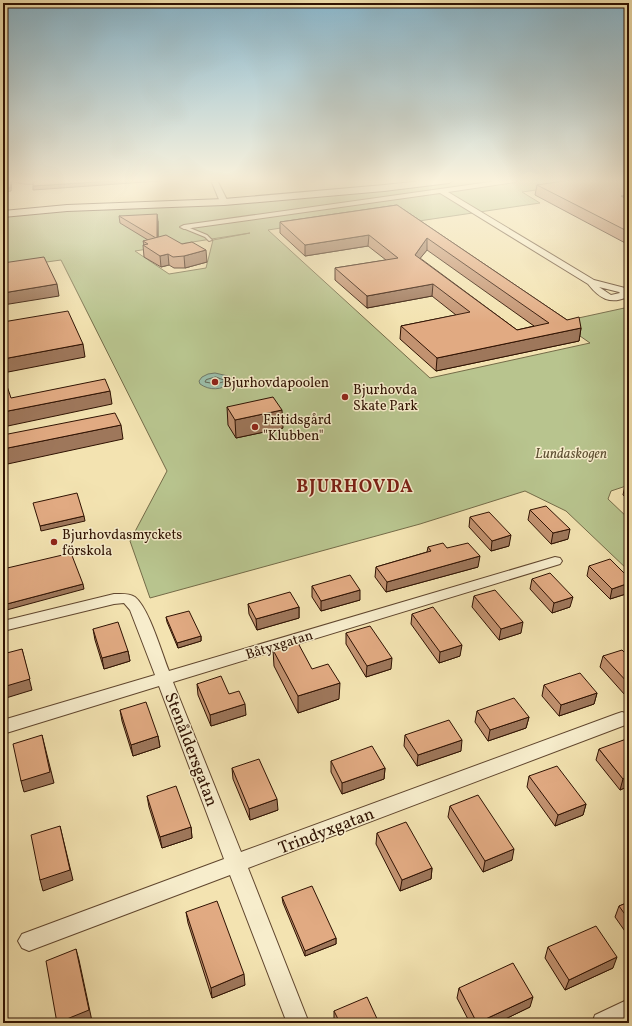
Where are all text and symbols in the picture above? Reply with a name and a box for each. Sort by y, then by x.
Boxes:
place label: Bjurhovdapoolen [223,374,329,393]
marker: Bjurhovdapoolen [210,377,220,387]
place label: Bjurhovda Skate Park [353,381,418,416]
marker: Bjurhovda Skate Park [340,392,350,402]
place label: Fritidsgård "Klubben" [263,411,332,446]
marker: Fritidsgård "Klubben" [250,422,260,432]
park label: Lundaskogen [535,445,607,464]
district label: BJURHOVDA [296,475,414,500]
place label: Bjurhovdasmyckets förskola [62,526,182,561]
marker: Bjurhovdasmyckets förskola [49,537,59,547]
street label: Båtyxgatan [243,626,315,665]
street label: Stenåldersgatan [158,689,223,810]
street label: Trindyxgatan [275,803,378,860]

